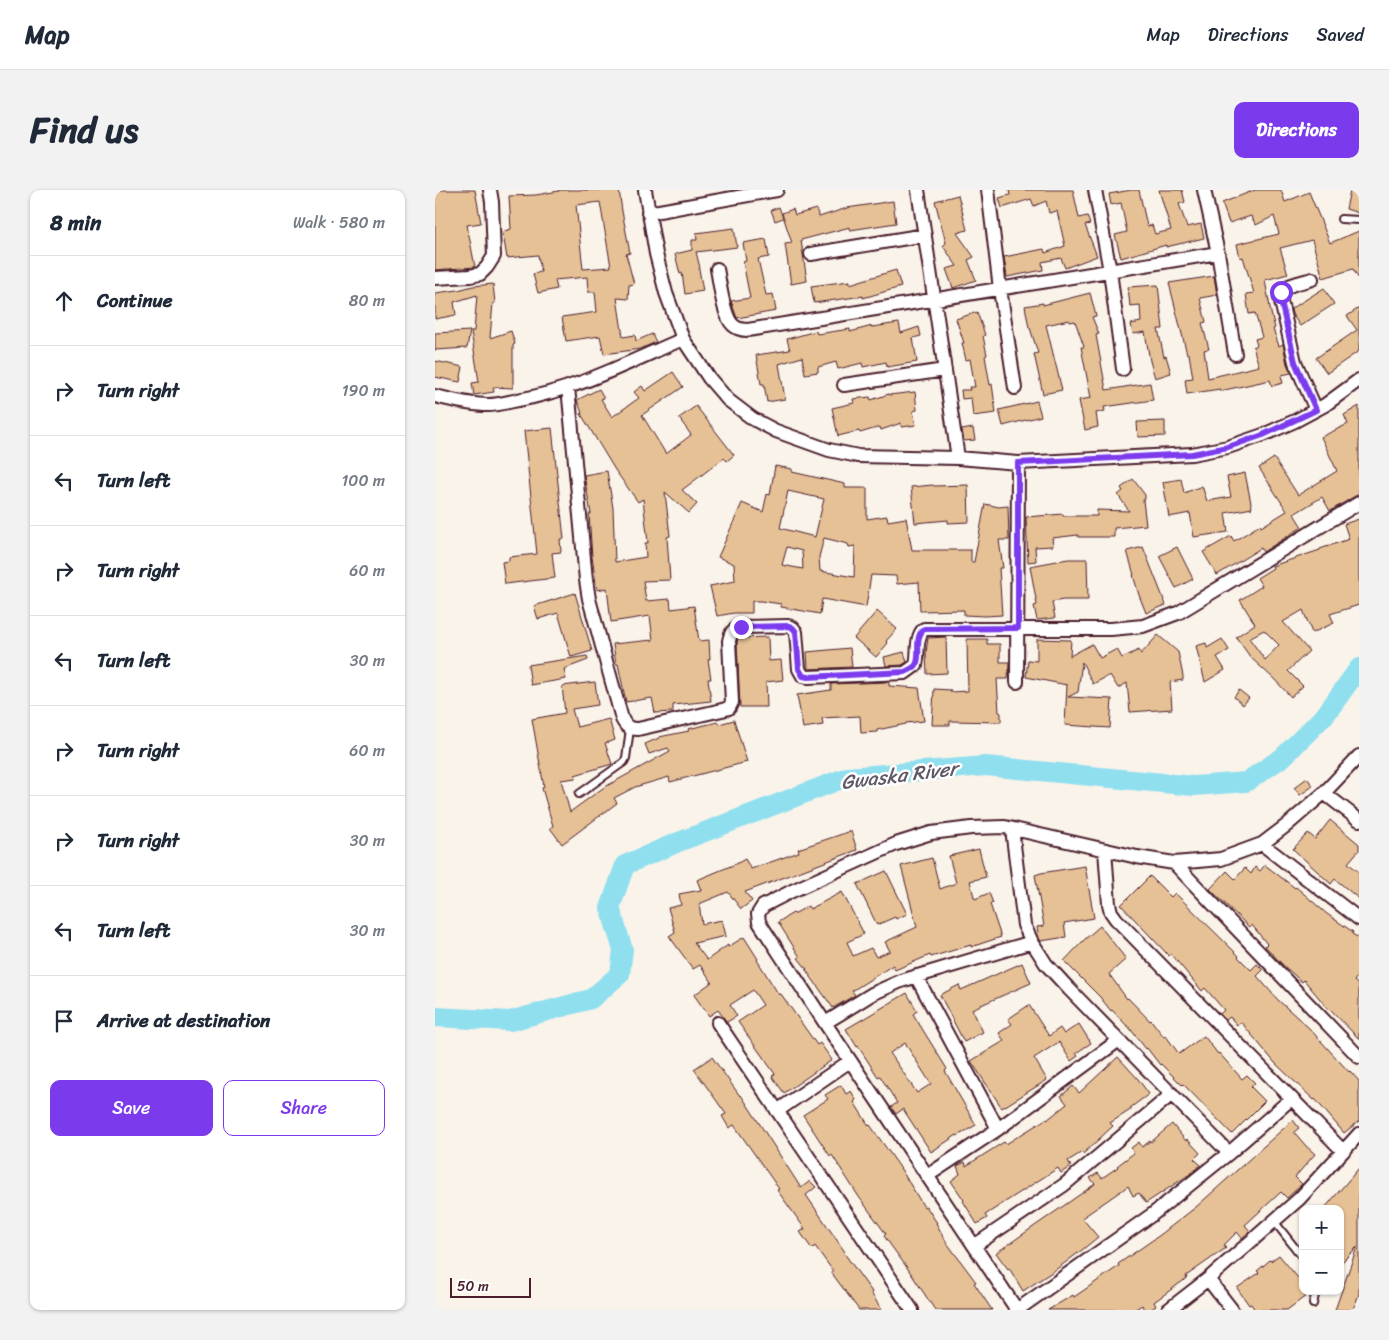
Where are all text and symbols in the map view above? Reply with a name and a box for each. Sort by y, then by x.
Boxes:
text: Map [25,14,69,56]
text: Map [1147,19,1180,51]
text: Directions [1208,19,1289,51]
text: Saved [1317,19,1364,51]
text: Find us [30,99,138,161]
button: Directions [1234,102,1359,158]
text: 8 min [50,204,101,242]
text: Walk · 580 m [293,208,385,237]
route start [1270,281,1293,304]
text: Continue [97,284,173,317]
text: 80 m [349,286,385,315]
icon: ahead [50,287,78,315]
text: Turn right [97,374,179,407]
text: 190 m [342,376,385,405]
icon: right [50,377,78,405]
text: Turn left [97,464,170,497]
text: 100 m [341,466,385,495]
icon: left [50,467,78,495]
text: Turn right [97,554,179,587]
text: 60 m [349,556,385,585]
icon: right [50,557,78,585]
route end [730,616,753,639]
text: Turn left [97,644,170,677]
text: 30 m [350,646,385,675]
icon: left [50,647,78,675]
text: Turn right [97,734,179,767]
text: 60 m [349,736,385,765]
icon: right [50,737,78,765]
water label: Gwaska River [839,751,963,800]
text: Turn right [97,824,179,857]
text: 30 m [350,826,385,855]
icon: right [50,827,78,855]
text: Turn left [97,914,170,947]
text: 30 m [350,916,385,945]
icon: left [50,917,78,945]
text: Arrive at destination [97,1004,270,1037]
icon: arrive [50,1007,78,1035]
button: Save [50,1080,213,1136]
button: Share [223,1080,385,1136]
map controls [1299,1205,1344,1295]
button: + [1299,1205,1344,1250]
button: − [1299,1250,1344,1295]
text: 50 m [457,1274,489,1299]
scale bar [450,1275,531,1298]

